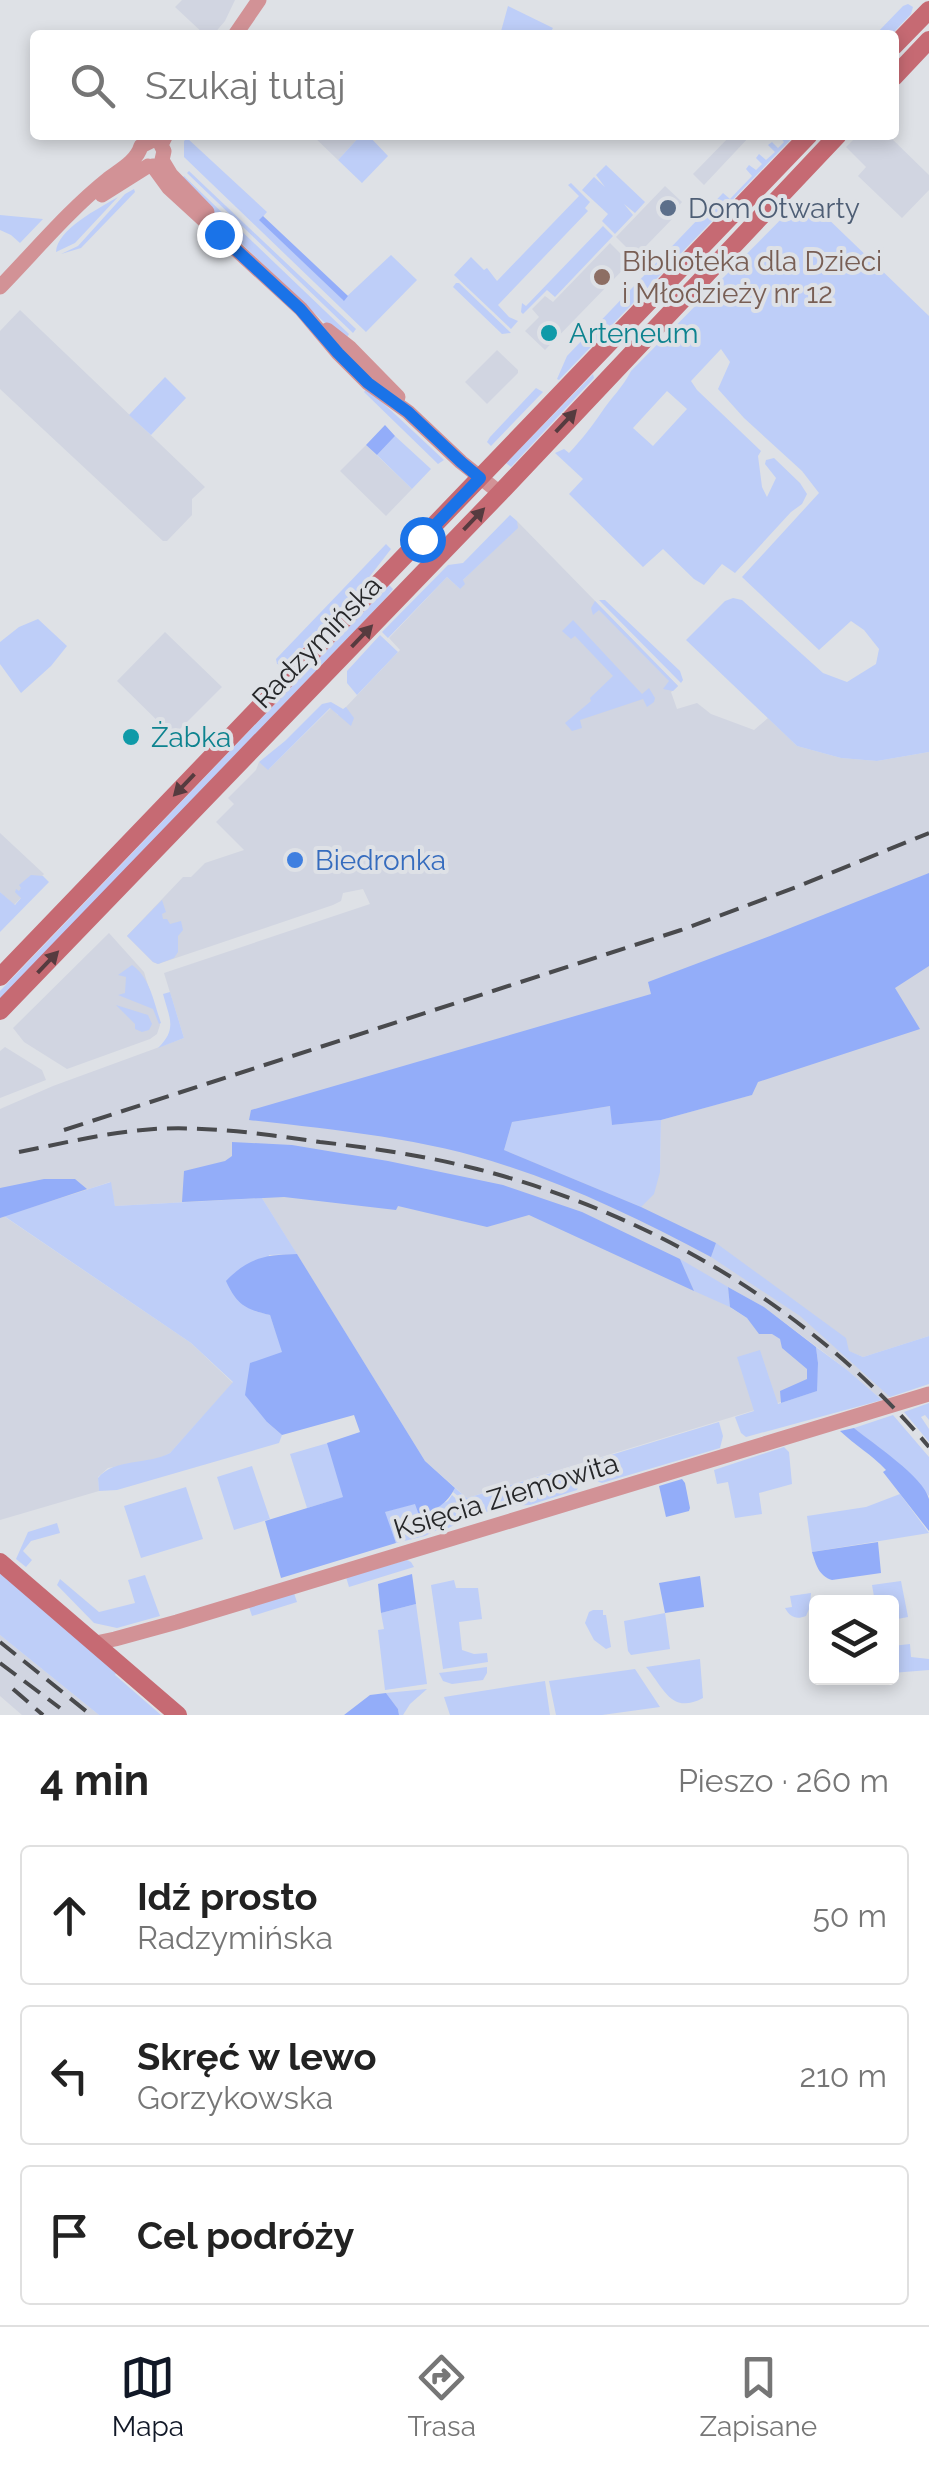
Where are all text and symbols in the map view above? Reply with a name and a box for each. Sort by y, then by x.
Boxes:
search box [30,30,899,140]
icon: search [65,58,120,113]
text: Szukaj tutaj [145,63,346,108]
place label: Dom Otwarty [688,192,860,225]
marker: Dom Otwarty [657,197,679,219]
route end [197,212,243,258]
place label: Biblioteka dla Dzieci i Młodzieży nr 12 [622,245,882,310]
marker: Biblioteka dla Dzieci i Młodzieży nr 12 [591,266,613,288]
place label: Arteneum [569,317,698,350]
marker: Arteneum [538,322,560,344]
one-way arrow [554,409,577,433]
one-way arrow [462,507,486,531]
route start [400,517,446,563]
street label: Radzymińska [246,569,388,715]
one-way arrow [350,624,373,648]
place label: Żabka [151,721,231,754]
marker: Żabka [120,726,142,748]
one-way arrow [173,773,196,797]
place label: Biedronka [315,844,446,877]
marker: Biedronka [284,849,306,871]
one-way arrow [36,950,60,974]
street label: Księcia Ziemowita [390,1446,622,1546]
map controls [809,1595,899,1685]
button: layers [809,1595,899,1685]
text: 4 min [40,1756,149,1805]
text: Pieszo · 260 m [678,1762,889,1799]
text: Idź prosto [137,1874,318,1919]
icon: ahead [42,1888,97,1943]
text: 50 m [812,1897,887,1934]
text: Radzymińska [137,1919,333,1956]
text: Skręć w lewo [137,2034,377,2079]
icon: left [42,2048,97,2103]
text: 210 m [799,2057,887,2094]
text: Gorzykowska [137,2079,333,2116]
icon: arrive [42,2208,97,2263]
text: Cel podróży [137,2213,354,2258]
tab: Mapa [112,2350,184,2443]
tab: Trasa [408,2350,476,2443]
tab: Zapisane [699,2350,817,2443]

